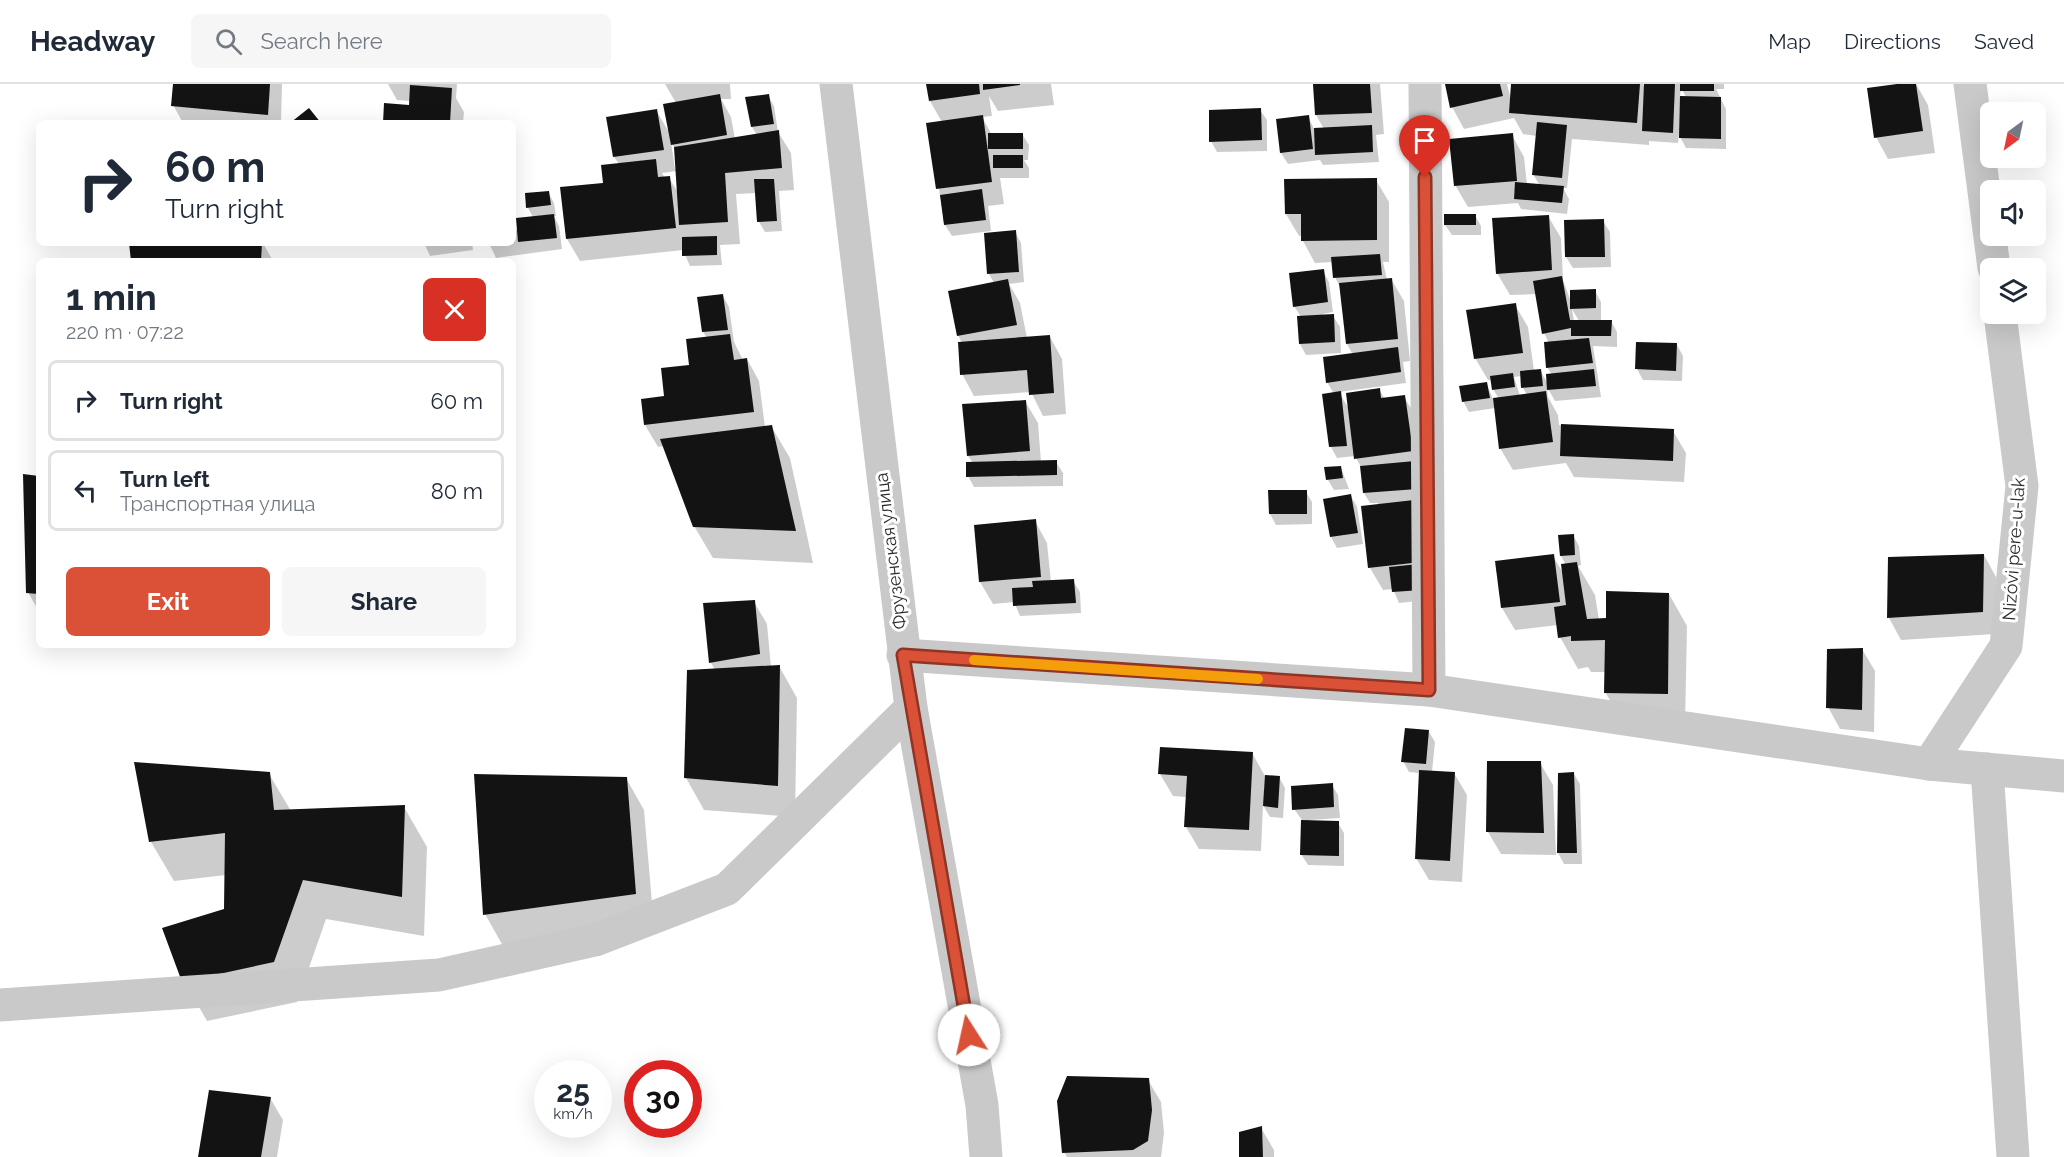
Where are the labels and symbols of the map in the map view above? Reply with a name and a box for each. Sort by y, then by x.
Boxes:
north arrow [1980,102,2046,168]
pin [1399,115,1450,177]
street label: Фрузенская улица [870,471,911,631]
street label: Nizóvi pere-u-lak [1998,476,2029,621]
position arrow [937,1003,1001,1067]
speed limit sign: 30 [624,1060,702,1138]

